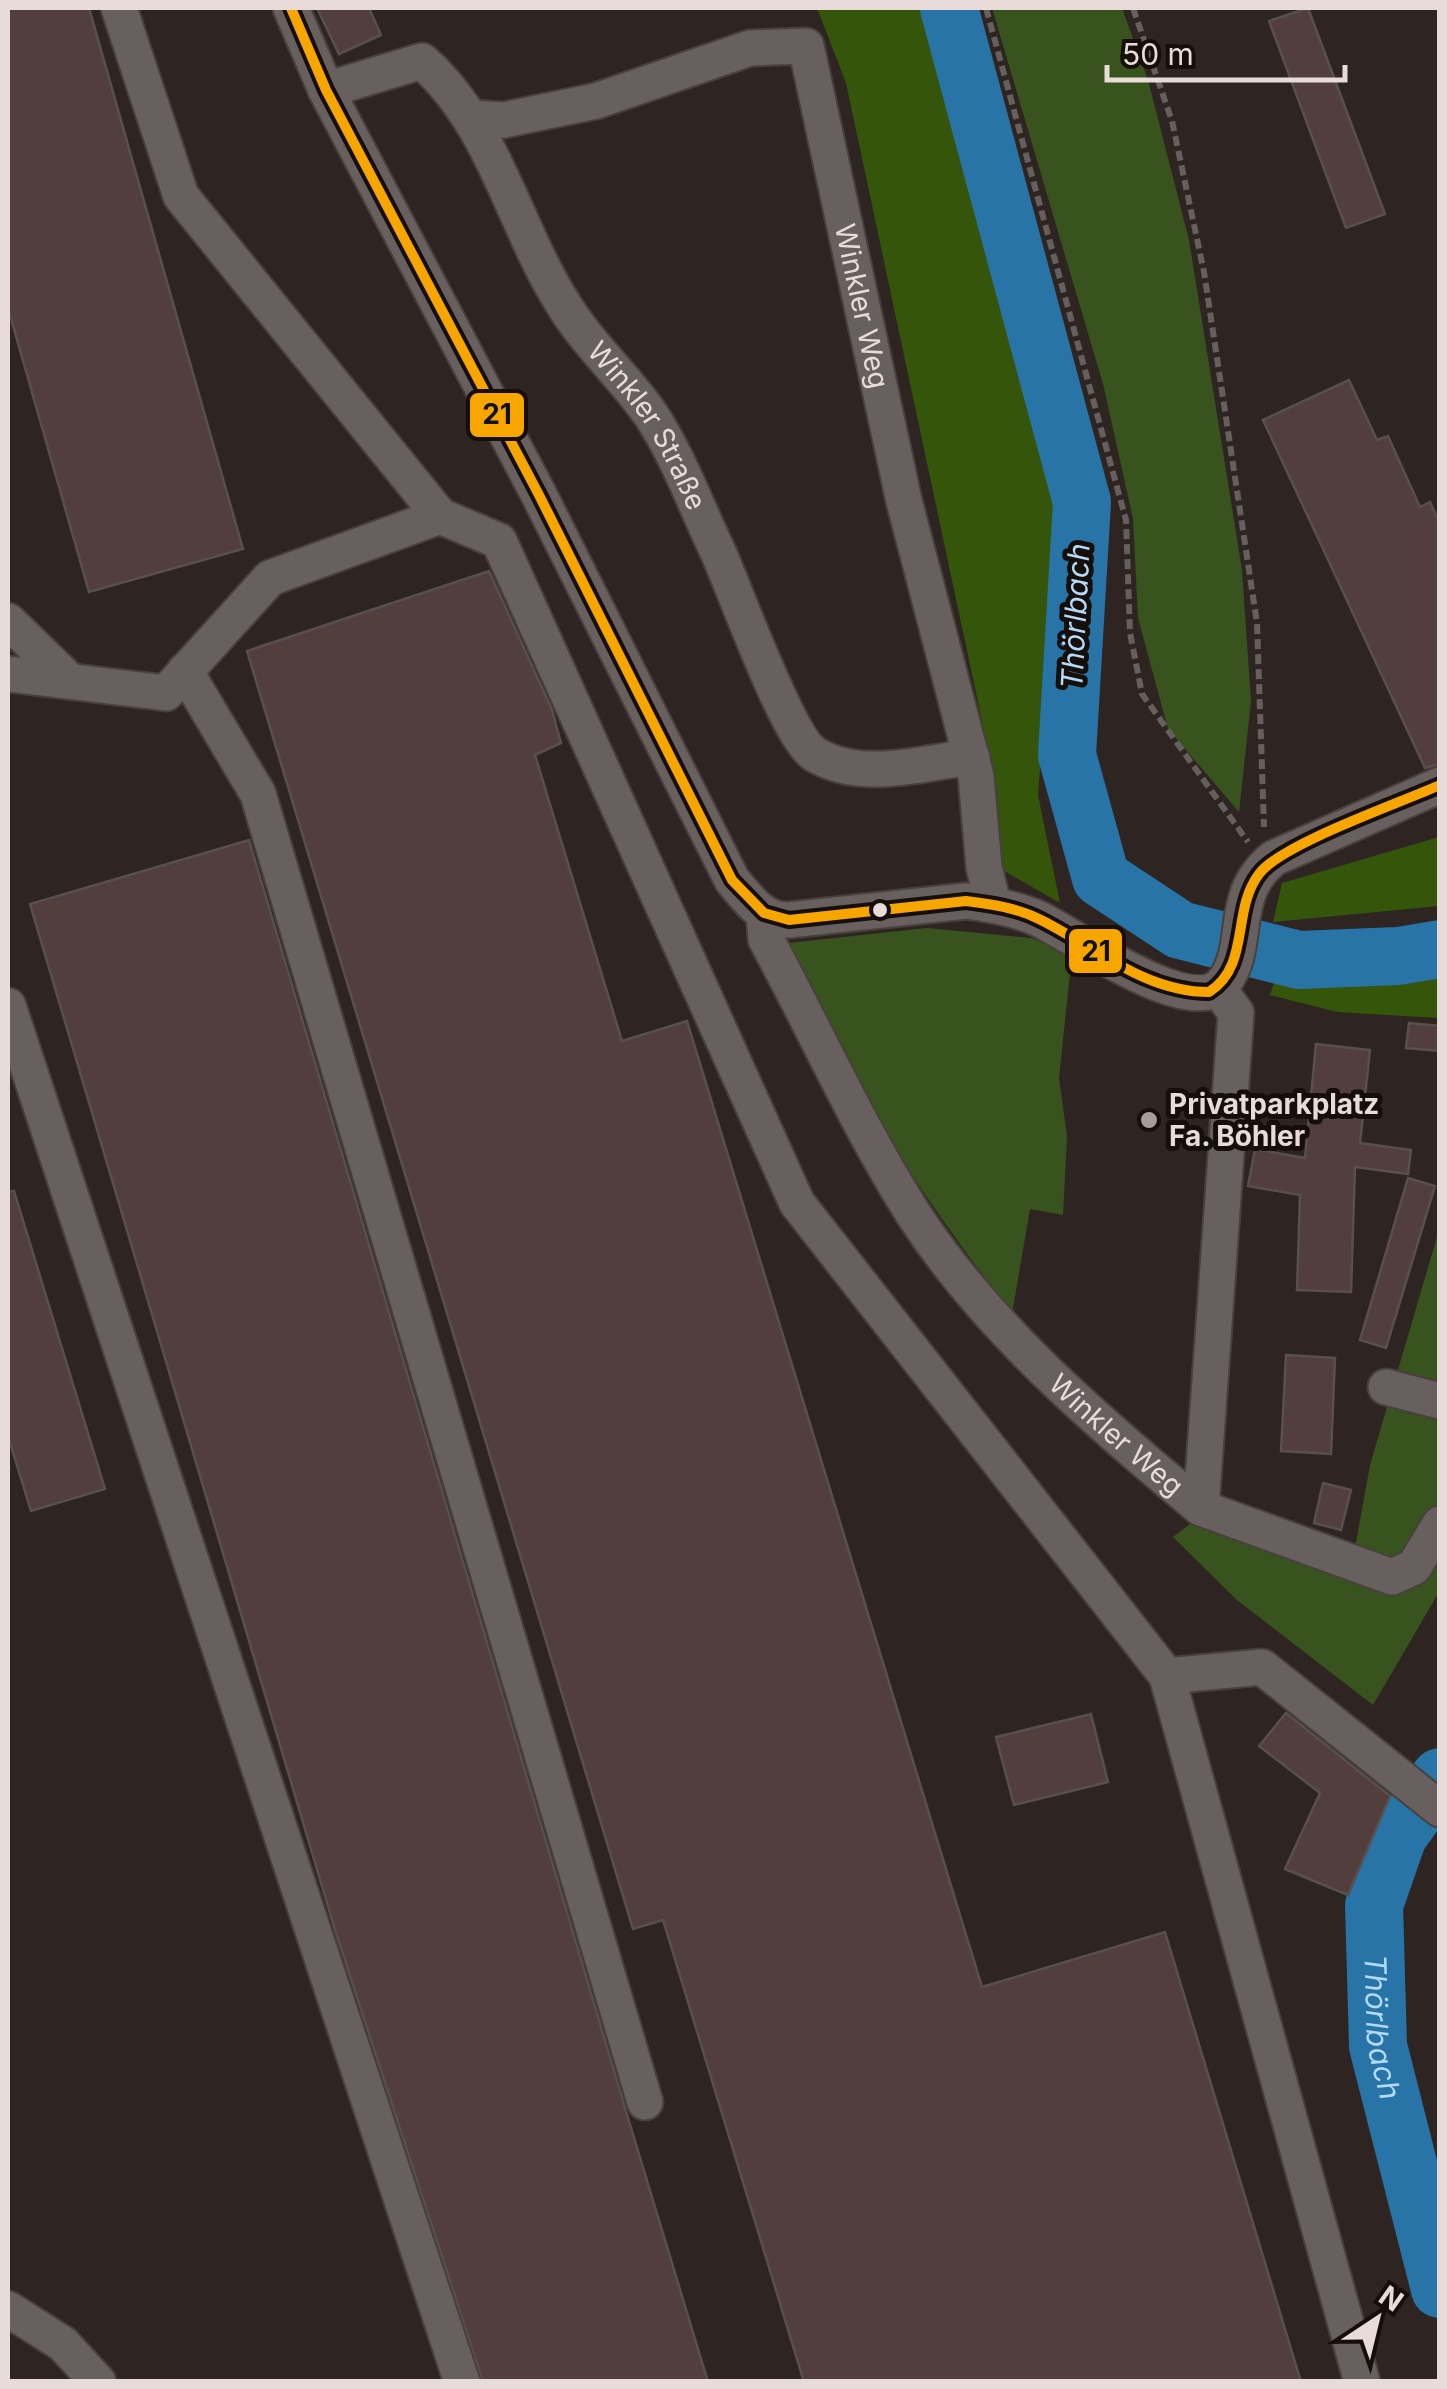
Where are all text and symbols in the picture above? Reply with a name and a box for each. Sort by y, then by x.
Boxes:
scale bar [1107,20,1344,82]
text: 50 m [1122,36,1194,72]
street label: Winkler Weg [828,221,896,392]
street label: Winkler Straße [581,334,714,515]
line badge: 21 [468,391,526,439]
text: 21 [482,397,512,431]
water label: Thörlbach [1053,542,1097,690]
unlabelled marker [870,900,890,920]
line badge: 21 [1067,927,1124,975]
text: 21 [1081,934,1111,968]
place label: Privatparkplatz Fa. Böhler [1169,1087,1379,1153]
marker: Privatparkplatz Fa. Böhler [1138,1109,1160,1131]
street label: Winkler Weg [1042,1367,1190,1503]
water label: Thörlbach [1357,1954,1409,2103]
north arrow [1327,2269,1427,2369]
text: N [1373,2278,1410,2319]

